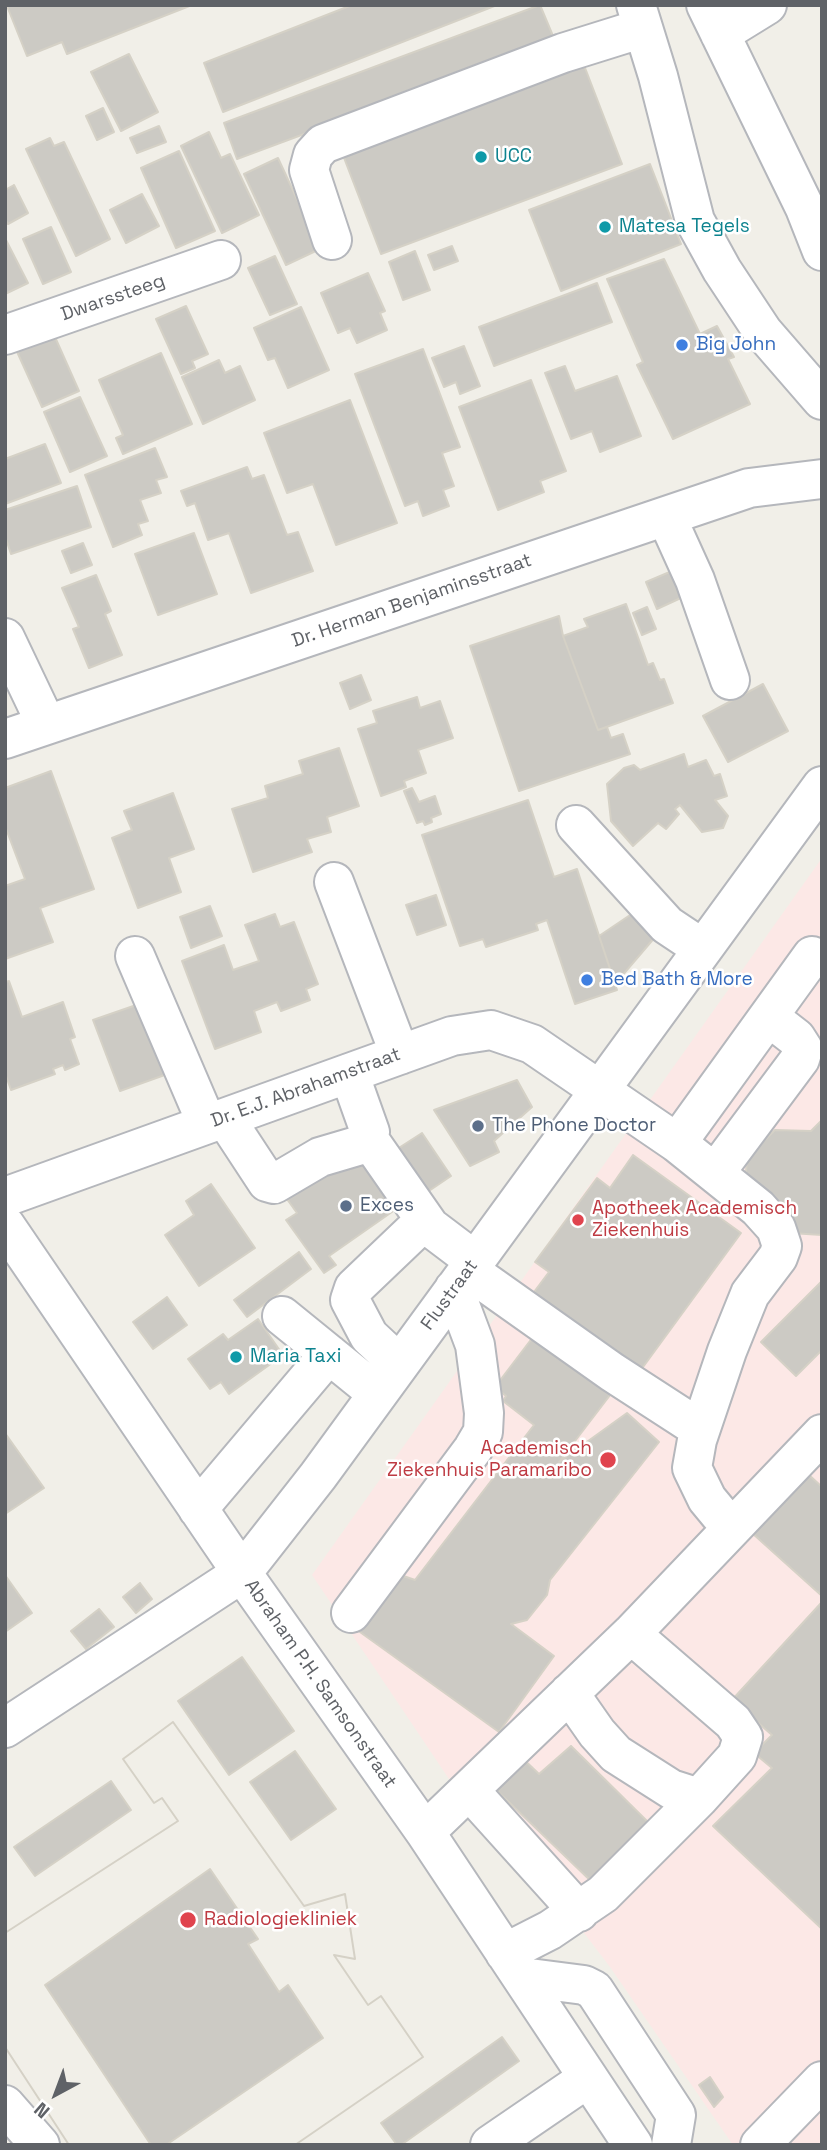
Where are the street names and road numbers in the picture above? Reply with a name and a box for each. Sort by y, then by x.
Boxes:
street label: Dwarssteeg [58,270,168,326]
street label: Dr. Herman Benjaminsstraat [289,549,535,653]
street label: Dr. E.J. Abrahamstraat [208,1043,404,1133]
street label: Flustraat [417,1255,483,1335]
street label: Abraham P.H. Samsonstraat [239,1575,401,1793]

